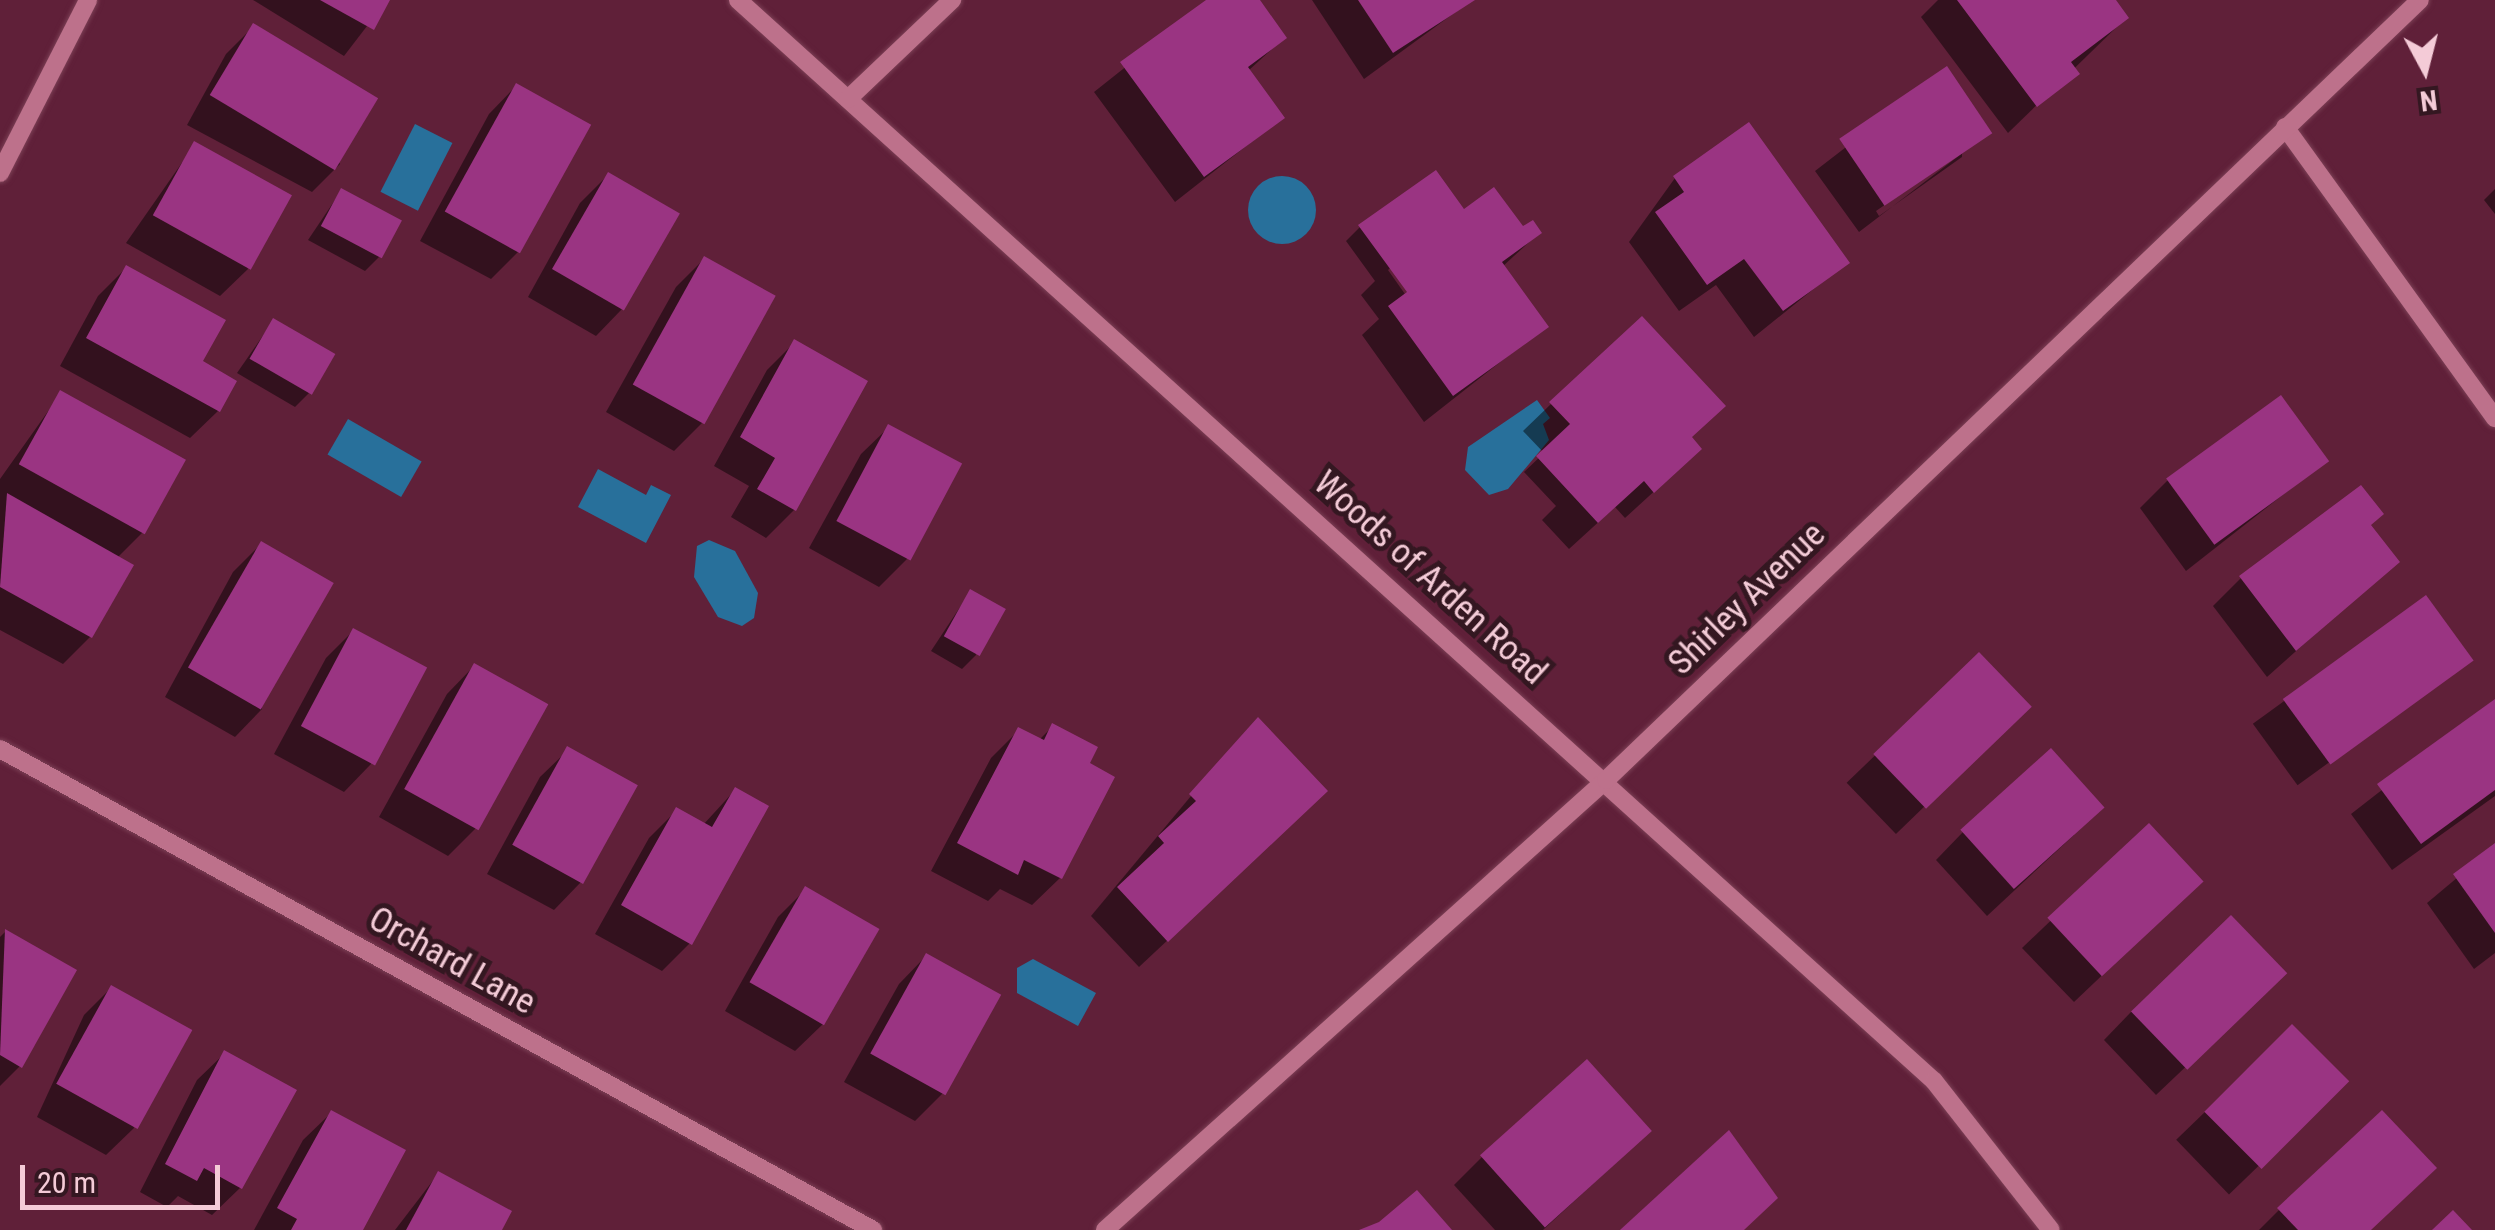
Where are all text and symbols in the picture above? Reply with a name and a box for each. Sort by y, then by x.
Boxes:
north arrow [2375,20,2475,120]
text: N [2418,83,2439,118]
street label: Woods of Arden Road [1305,462,1555,694]
street label: Shirley Avenue [1660,514,1834,684]
street label: Orchard Lane [361,898,543,1024]
scale bar [25,1145,225,1207]
text: 20 m [37,1165,96,1200]

